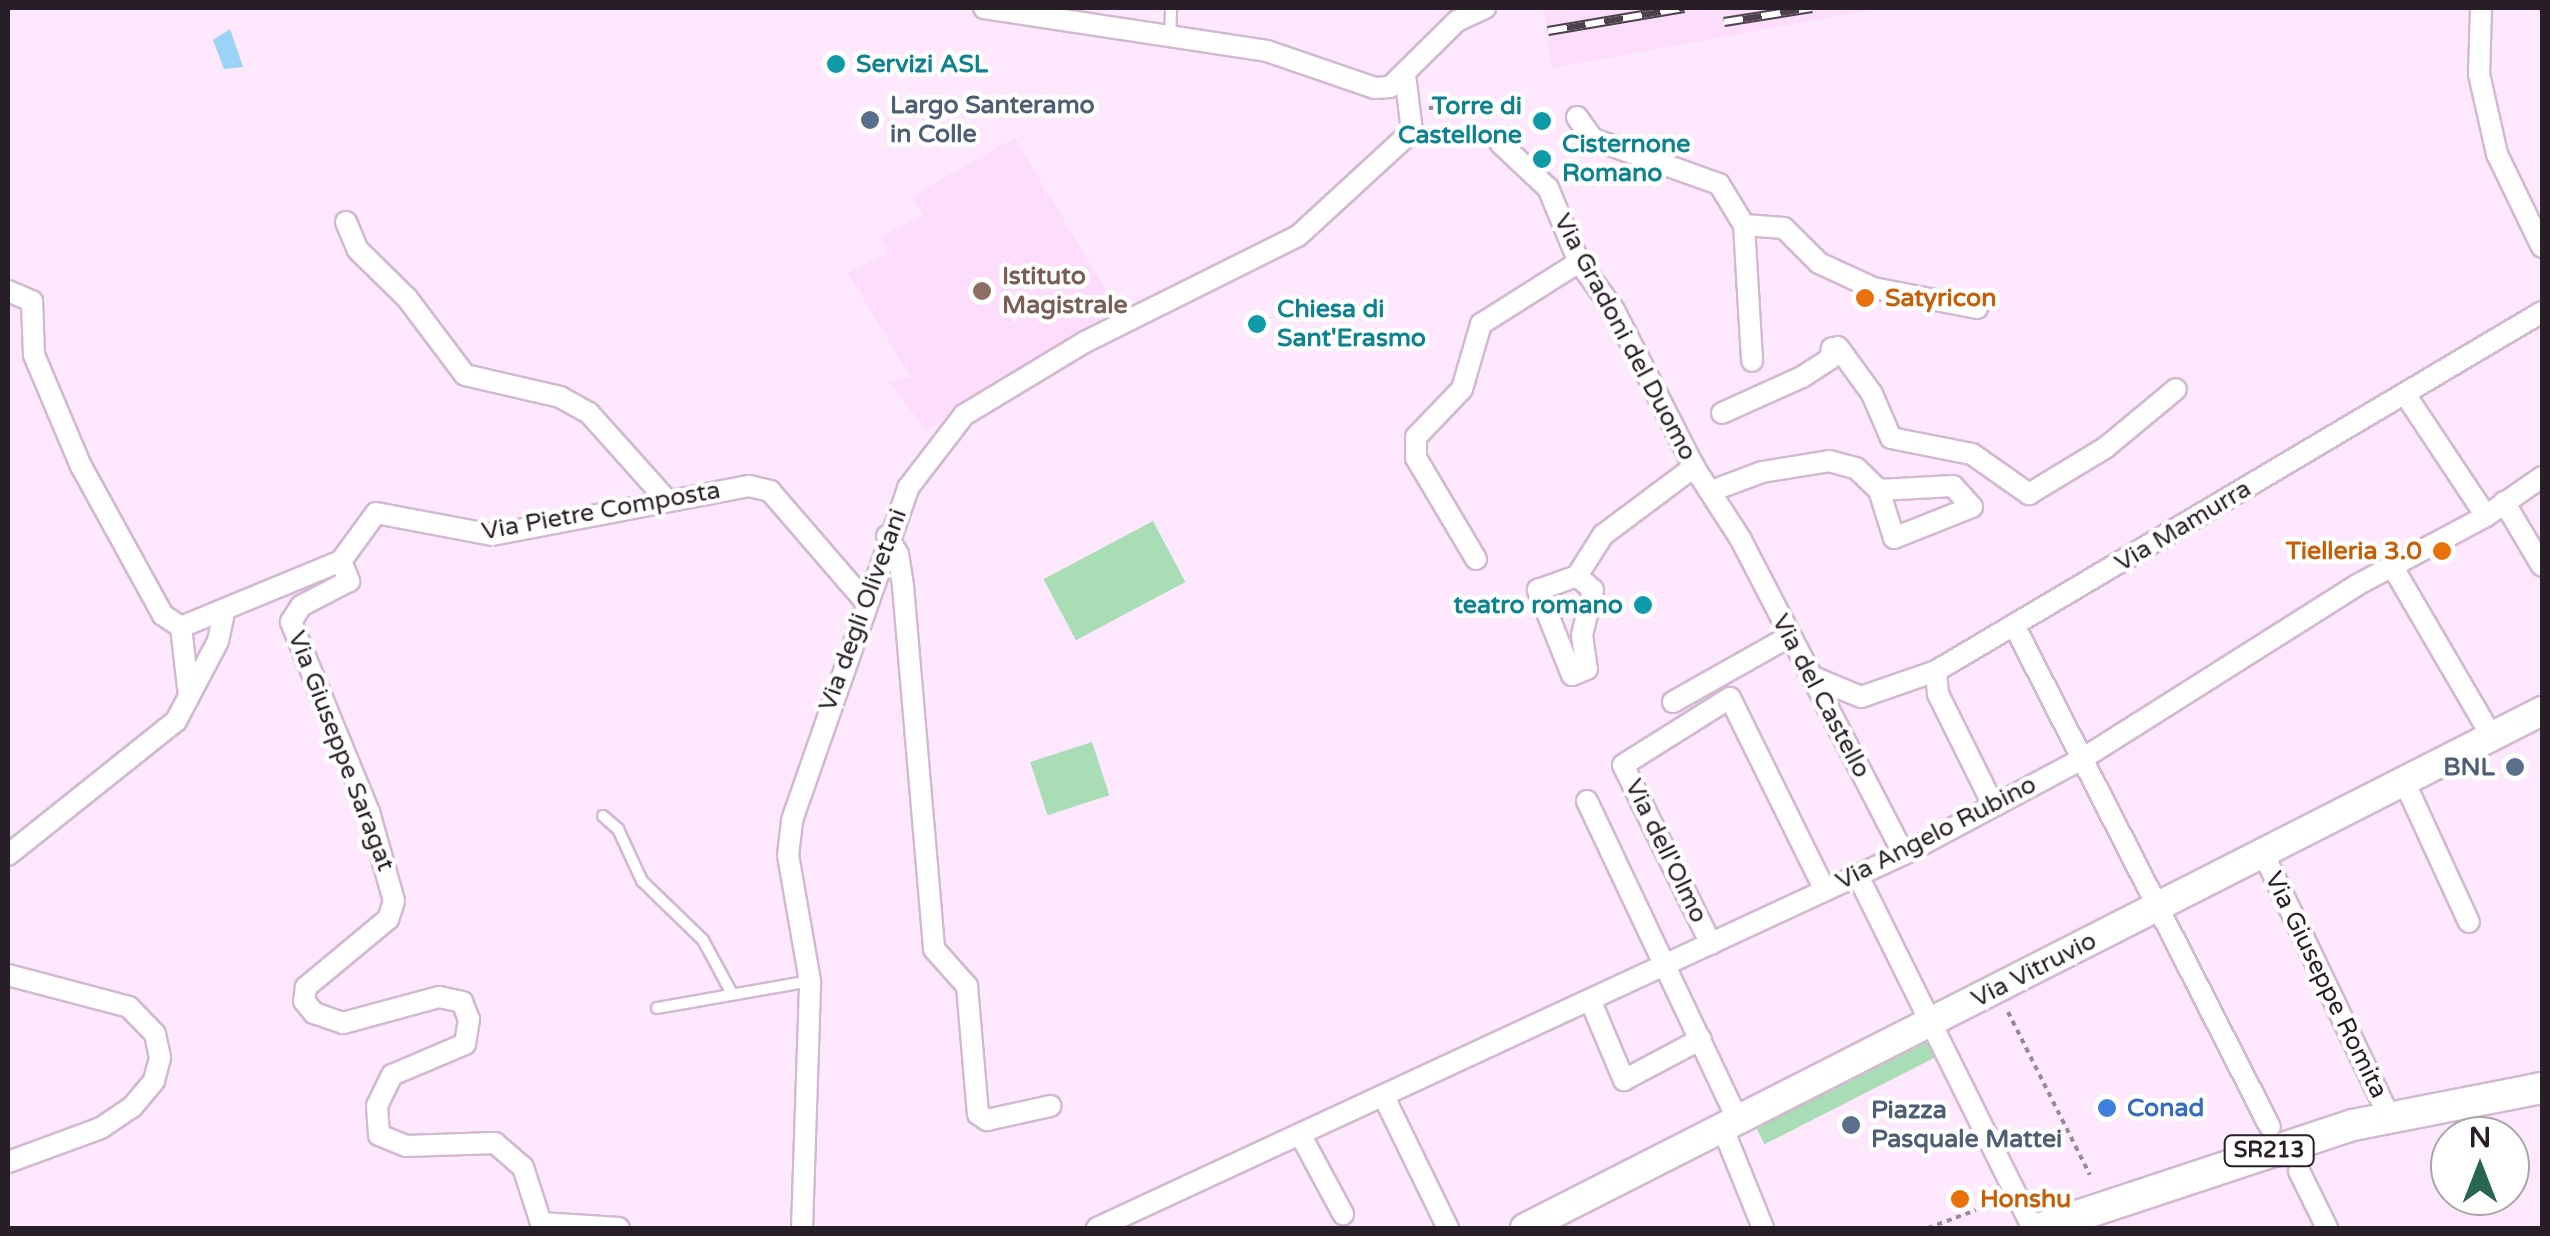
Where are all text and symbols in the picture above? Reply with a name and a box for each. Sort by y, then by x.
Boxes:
place label: Servizi ASL [856,49,988,79]
marker: Servizi ASL [825,53,847,75]
place label: Largo Santeramo in Colle [890,91,1095,150]
place label: Torre di Castellone [1398,92,1522,151]
marker: Largo Santeramo in Colle [859,109,881,131]
marker: Torre di Castellone [1531,110,1553,132]
place label: Cisternone Romano [1562,130,1690,189]
marker: Cisternone Romano [1531,148,1553,170]
street label: Via Gradoni del Duomo [1547,208,1703,466]
place label: Istituto Magistrale [1002,262,1128,321]
marker: Istituto Magistrale [971,280,993,302]
place label: Satyricon [1885,283,1996,313]
marker: Satyricon [1854,287,1876,309]
place label: Chiesa di Sant'Erasmo [1277,295,1426,354]
marker: Chiesa di Sant'Erasmo [1246,313,1268,335]
street label: Via Mamurra [2110,474,2256,578]
street label: Via Pietre Composta [479,475,723,547]
street label: Via degli Olivetani [812,505,914,715]
place label: Tielleria 3.0 [2286,536,2422,566]
marker: Tielleria 3.0 [2431,540,2453,562]
place label: teatro romano [1453,590,1623,620]
marker: teatro romano [1632,594,1654,616]
street label: Via del Castello [1765,609,1877,783]
street label: Via Giuseppe Saragat [281,627,401,875]
place label: BNL [2443,752,2495,782]
marker: BNL [2504,756,2526,778]
street label: Via Angelo Rubino [1831,769,2041,897]
street label: Via dell'Olmo [1618,774,1714,928]
street label: Via Giuseppe Romita [2258,867,2394,1103]
street label: Via Vitruvio [1967,926,2101,1014]
place label: Conad [2127,1093,2204,1123]
place label: Piazza Pasquale Mattei [1871,1096,2062,1155]
marker: Conad [2096,1097,2118,1119]
marker: Piazza Pasquale Mattei [1840,1114,1862,1136]
north arrow [2430,1116,2530,1216]
text: N [2469,1121,2491,1155]
road number: SR213 [2222,1134,2316,1168]
place label: Honshu [1980,1184,2071,1214]
marker: Honshu [1949,1188,1971,1210]

